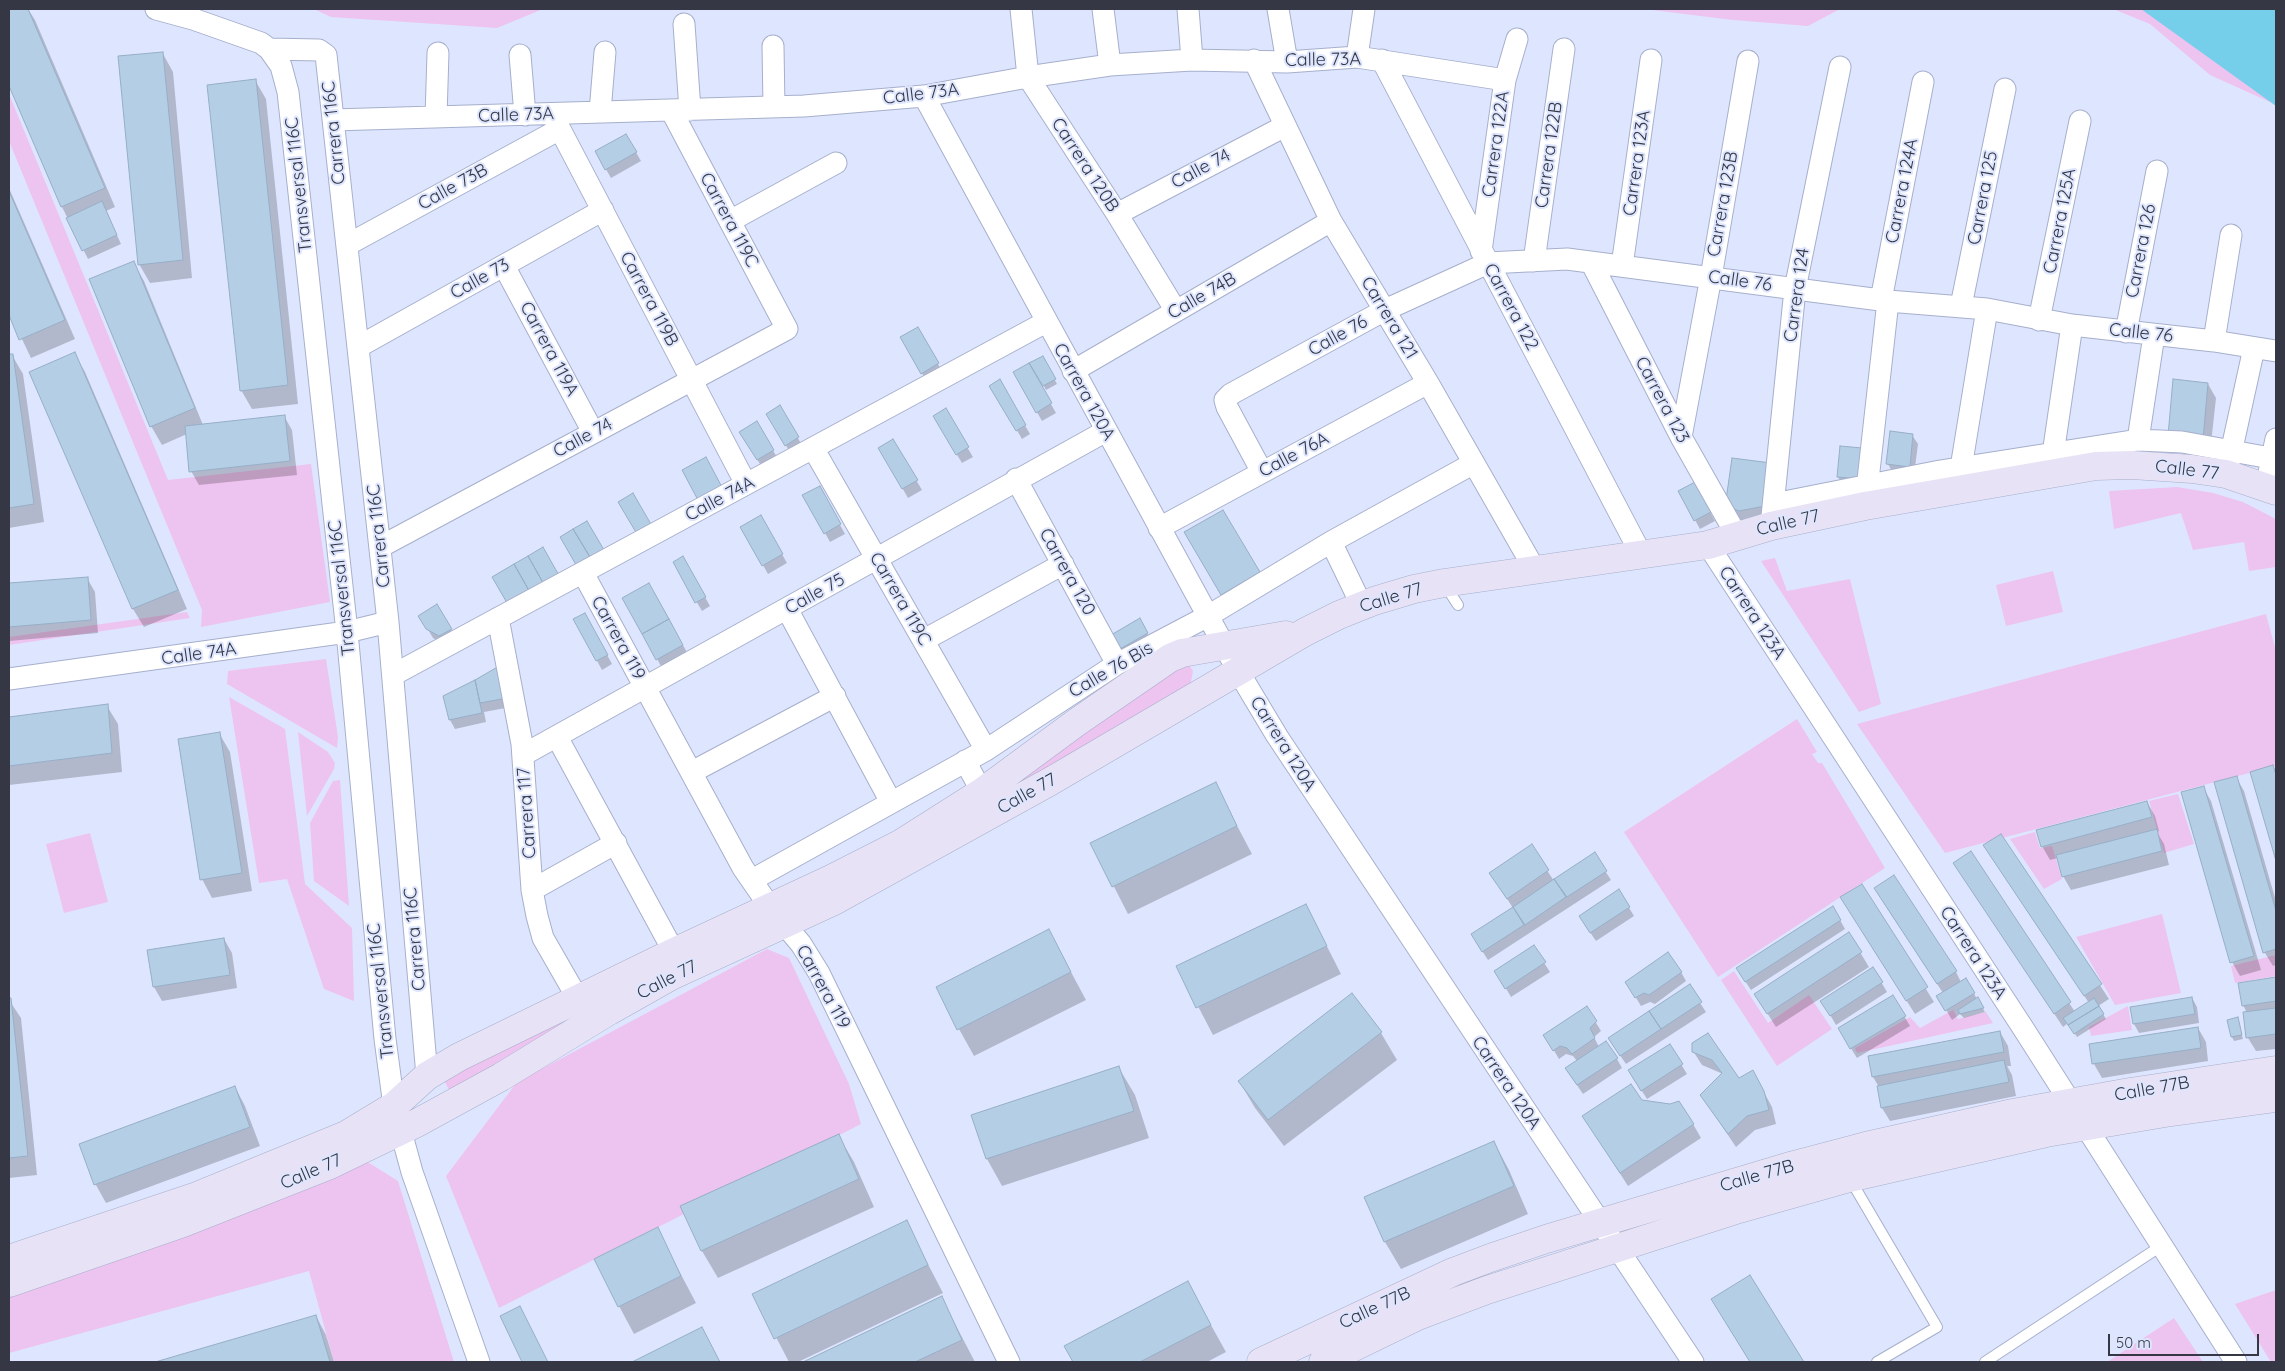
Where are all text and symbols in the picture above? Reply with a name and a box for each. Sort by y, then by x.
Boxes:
street label: Calle 73A [1285,49,1361,71]
street label: Calle 73A [882,79,960,109]
street label: Carrera 116C [318,80,350,186]
street label: Carrera 122A [1478,89,1514,199]
street label: Carrera 122B [1531,100,1567,210]
street label: Calle 73A [478,103,554,127]
street label: Carrera 123A [1619,109,1655,217]
street label: Carrera 120B [1047,114,1123,216]
street label: Transversal 116C [281,116,317,254]
street label: Carrera 124A [1881,137,1923,245]
street label: Calle 74 [1168,144,1234,194]
street label: Carrera 125 [1963,149,2003,247]
street label: Carrera 123B [1703,150,1743,258]
street label: Calle 73B [414,159,492,215]
street label: Carrera 125A [2039,166,2081,276]
street label: Carrera 119C [695,169,763,271]
street label: Carrera 126 [2121,202,2161,300]
street label: Carrera 124 [1780,247,1814,343]
street label: Carrera 119B [615,248,683,350]
street label: Calle 73 [447,254,513,304]
street label: Carrera 122 [1479,260,1543,354]
street label: Calle 76 [1707,266,1773,296]
street label: Calle 74B [1164,268,1240,324]
street label: Carrera 121 [1356,273,1422,363]
street label: Carrera 119A [515,298,583,400]
street label: Calle 76 [1305,311,1371,361]
street label: Calle 76 [2108,319,2174,347]
street label: Carrera 120A [1048,340,1120,444]
street label: Carrera 123 [1630,353,1694,447]
street label: Calle 74 [550,413,616,463]
street label: Calle 76A [1255,428,1333,482]
street label: Calle 77 [2154,455,2220,485]
street label: Calle 74A [682,472,758,526]
street label: Carrera 116C [363,483,395,589]
street label: Calle 77 [1754,505,1822,541]
street label: Transversal 116C [324,519,360,657]
street label: Carrera 120 [1034,525,1100,619]
street label: Carrera 119C [865,549,935,649]
street label: Carrera 123A [1714,562,1790,664]
street label: Calle 75 [781,569,849,619]
street label: Calle 77 [1357,578,1425,618]
street label: Carrera 119 [586,592,650,684]
street label: Calle 76 Bis [1065,637,1157,703]
street label: Calle 74A [160,638,238,670]
street label: Carrera 120A [1245,693,1321,795]
street label: Carrera 117 [513,767,541,859]
street label: Calle 77 [994,769,1060,819]
street label: Carrera 116C [400,886,430,992]
street label: Carrera 123A [1935,902,2011,1004]
street label: Transversal 116C [363,922,399,1060]
street label: Carrera 119 [791,941,855,1033]
street label: Calle 77 [633,956,701,1004]
street label: Carrera 120A [1467,1032,1545,1134]
street label: Calle 77B [2113,1072,2191,1106]
street label: Calle 77 [277,1149,345,1195]
street label: Calle 77B [1717,1155,1797,1197]
street label: Calle 77B [1336,1282,1414,1334]
scale bar [2110,1324,2261,1356]
text: 50 m [2116,1333,2151,1352]

